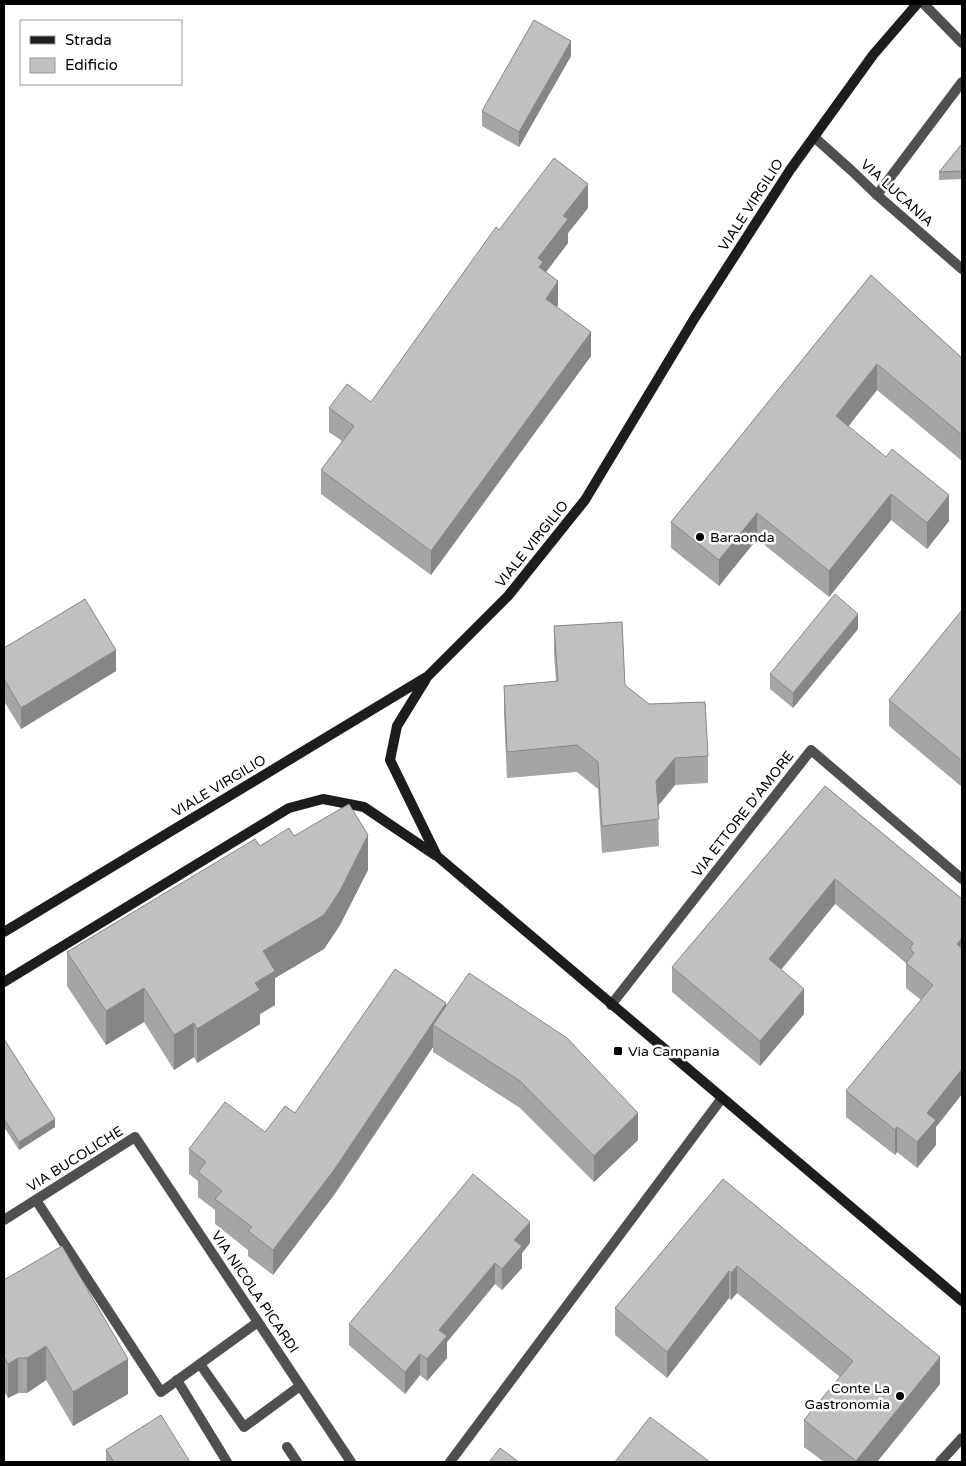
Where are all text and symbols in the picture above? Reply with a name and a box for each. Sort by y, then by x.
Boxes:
legend [20,20,182,85]
text: Strada [65,31,112,49]
text: Edificio [65,56,118,74]
street label: VIALE VIRGILIO [715,156,787,254]
street label: VIA LUCANIA [857,156,937,230]
street label: VIALE VIRGILIO [492,497,572,591]
place label: Baraonda [710,529,775,546]
marker: Baraonda [694,531,706,543]
street label: VIA ETTORE D'AMORE [689,748,798,880]
street label: VIALE VIRGILIO [169,751,269,821]
place label: Via Campania [628,1043,720,1060]
marker: Via Campania [612,1045,624,1057]
street label: VIA BUCOLICHE [24,1123,126,1195]
street label: VIA NICOLA PICARDI [208,1228,302,1356]
place label: Conte La Gastronomia [805,1380,890,1413]
marker: Conte La Gastronomia [894,1390,906,1402]

